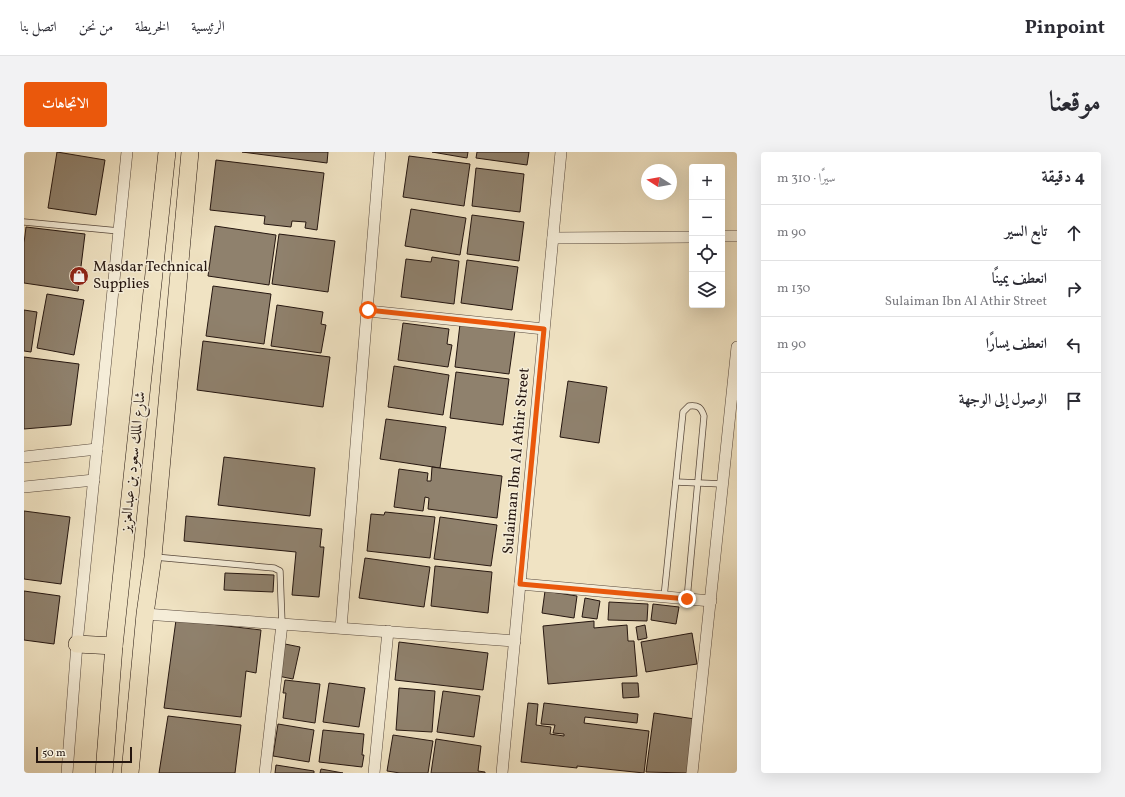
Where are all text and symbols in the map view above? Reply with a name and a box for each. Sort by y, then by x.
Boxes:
text: Pinpoint [1025,15,1105,41]
text: اتصل بنا [20,18,57,37]
text: من نحن [79,18,113,37]
text: الخريطة [135,18,169,37]
text: الرئيسية [191,18,225,37]
button: الاتجاهات [24,82,107,127]
text: موقعنا [1049,84,1101,123]
north arrow [641,164,677,200]
map controls [689,164,725,308]
button: + [689,164,725,200]
text: 4 دقيقة [1042,166,1085,189]
text: سيرًا · 310 m [777,170,836,188]
button: − [689,200,725,236]
text: تابع السير [1005,222,1047,243]
icon: ahead [1063,222,1085,244]
text: 90 m [777,224,806,242]
button: locate [689,236,725,272]
place label: Masdar Technical Supplies [93,257,208,295]
shop icon: Masdar Technical Supplies [68,265,90,287]
text: انعطف يمينًا [992,269,1047,290]
button: layers [689,272,725,308]
icon: right [1063,278,1085,300]
text: 130 m [777,280,810,298]
text: Sulaiman Ibn Al Athir Street [885,293,1047,311]
route start [359,301,377,319]
text: انعطف يسارًا [986,334,1047,355]
icon: left [1063,334,1085,356]
text: 90 m [777,336,806,354]
street label: Sulaiman Ibn Al Athir Street [498,367,536,555]
street label: شارع الملك سعود بن عبدالعزيز [116,390,153,536]
text: الوصول إلى الوجهة [959,390,1047,411]
icon: arrive [1063,390,1085,412]
route end [678,590,696,608]
scale bar [36,745,132,764]
text: 50 m [42,746,66,761]

